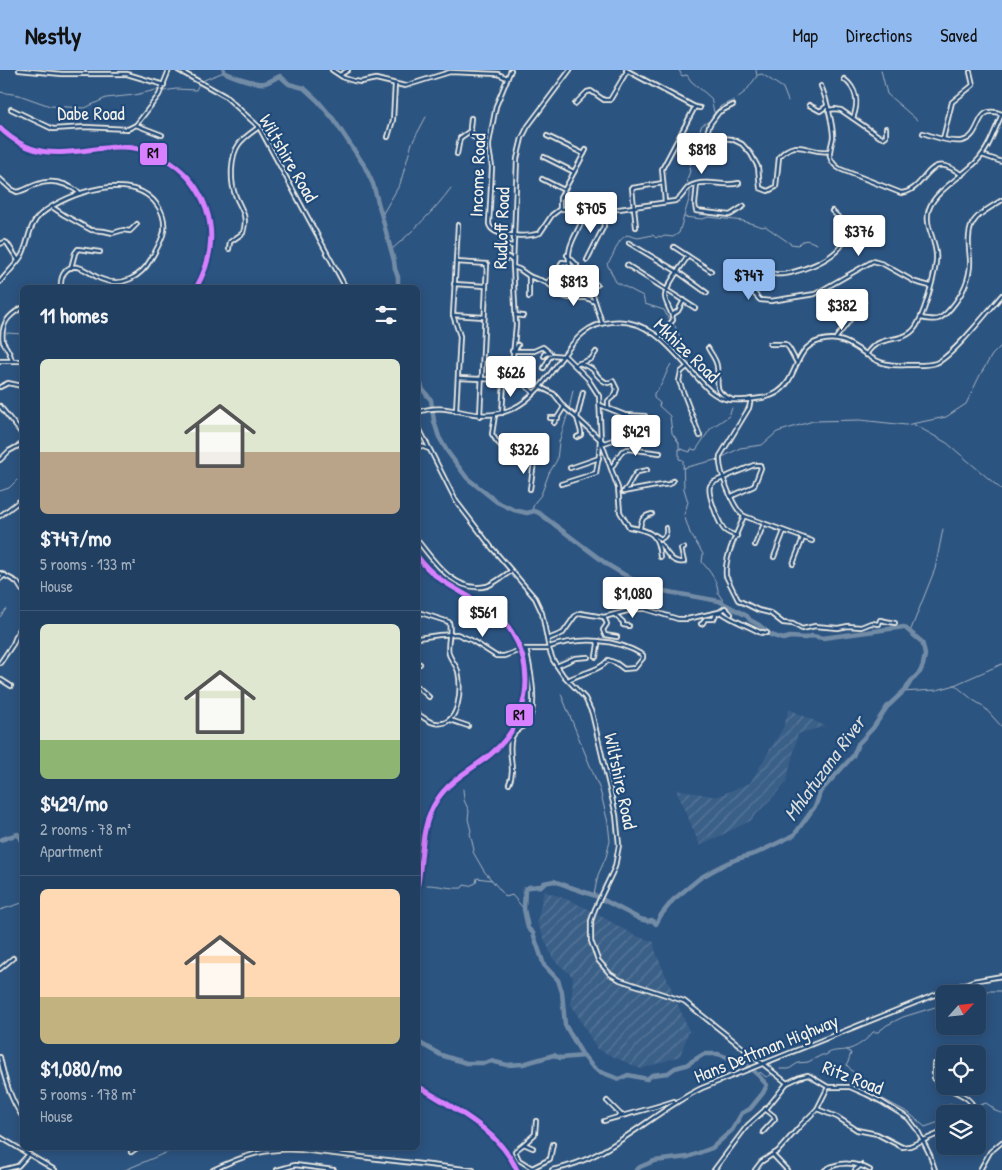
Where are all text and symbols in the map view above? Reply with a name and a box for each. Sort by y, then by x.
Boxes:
text: Nestly [25,19,81,51]
text: Map [793,23,818,48]
text: Directions [846,23,912,48]
text: Saved [940,23,977,48]
street label: Dabe Road [57,100,125,126]
street label: Wiltshire Road [253,109,325,207]
street label: Income Road [463,132,491,217]
pin: $818 [672,132,732,175]
text: $818 [688,138,716,160]
line badge: R1 [139,142,168,166]
text: R1 [147,143,159,162]
street label: Rudloff Road [487,186,515,269]
pin: $705 [561,191,621,234]
text: $705 [576,197,606,219]
pin: $376 [829,214,889,257]
text: $376 [844,220,874,242]
pin: $747 [719,258,779,301]
pin: $813 [544,264,604,307]
text: $747 [734,264,764,286]
text: $813 [560,270,588,292]
pin: $382 [812,288,872,331]
text: $382 [827,294,857,316]
text: 11 homes [40,301,108,330]
icon: filters [372,301,400,329]
street label: Mkhize Road [648,312,726,388]
pin: $626 [481,356,541,398]
text: $626 [497,361,525,383]
icon: home [175,391,265,481]
pin: $429 [606,414,666,457]
text: $429 [622,420,650,442]
pin: $326 [494,432,554,475]
text: $326 [509,438,539,460]
text: $747/mo [40,524,111,553]
text: 5 rooms · 133 m² [40,553,136,575]
text: House [40,575,73,597]
pin: $1,080 [592,576,674,619]
text: $1,080 [614,582,652,604]
pin: $561 [453,596,513,638]
text: $561 [469,601,497,623]
icon: home [175,657,265,747]
line badge: R1 [505,703,534,727]
text: R1 [513,705,525,724]
water label: Mhlatuzana River [777,708,873,826]
street label: Wiltshire Road [598,731,644,832]
text: $429/mo [40,789,108,818]
text: 2 rooms · 78 m² [40,818,131,840]
text: Apartment [40,840,103,862]
icon: home [175,922,265,1012]
north arrow [936,985,986,1035]
map controls [936,985,986,1155]
street label: Hans Dettman Highway [690,1007,842,1089]
button: locate [936,1045,986,1095]
text: $1,080/mo [40,1054,122,1083]
street label: Ritz Road [819,1054,888,1101]
text: 5 rooms · 178 m² [40,1083,136,1105]
text: House [40,1105,73,1127]
button: layers [936,1105,986,1155]

